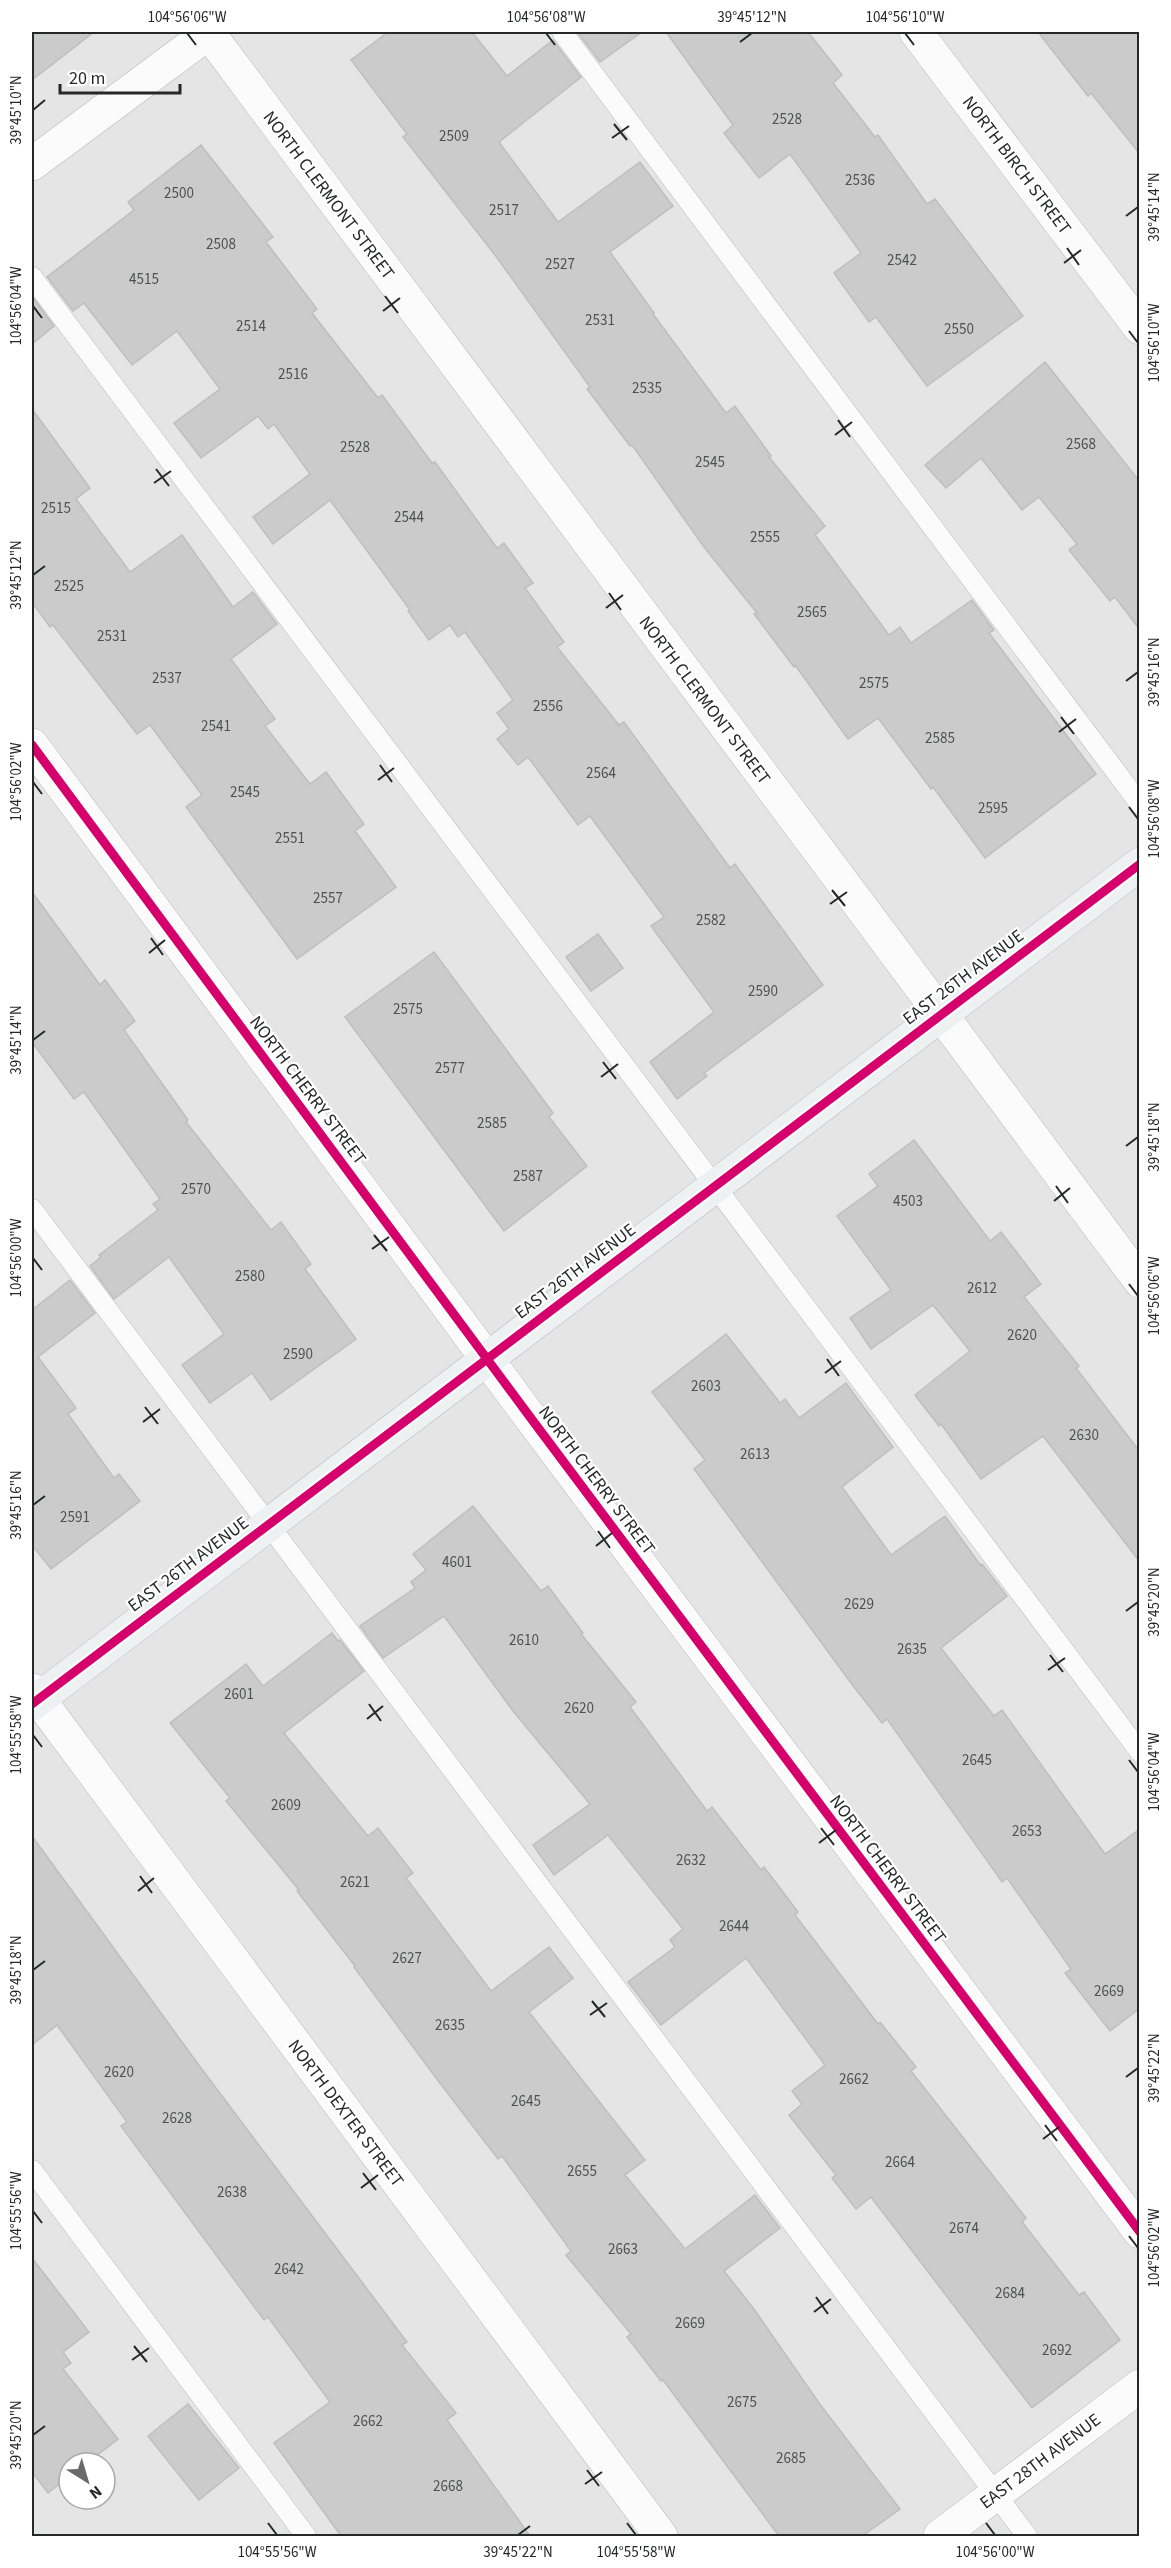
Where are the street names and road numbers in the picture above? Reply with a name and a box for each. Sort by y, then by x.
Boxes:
street label: NORTH BIRCH STREET [956,91,1077,240]
street label: NORTH CLERMONT STREET [257,106,400,285]
street label: NORTH CLERMONT STREET [633,611,776,790]
street label: EAST 26TH AVENUE [898,924,1029,1031]
street label: NORTH CHERRY STREET [243,1011,372,1170]
street label: EAST 26TH AVENUE [510,1218,641,1325]
street label: NORTH CHERRY STREET [532,1401,661,1560]
street label: EAST 26TH AVENUE [123,1511,254,1618]
street label: NORTH CHERRY STREET [823,1790,952,1949]
street label: NORTH DEXTER STREET [282,2034,410,2192]
street label: EAST 28TH AVENUE [975,2408,1106,2515]

